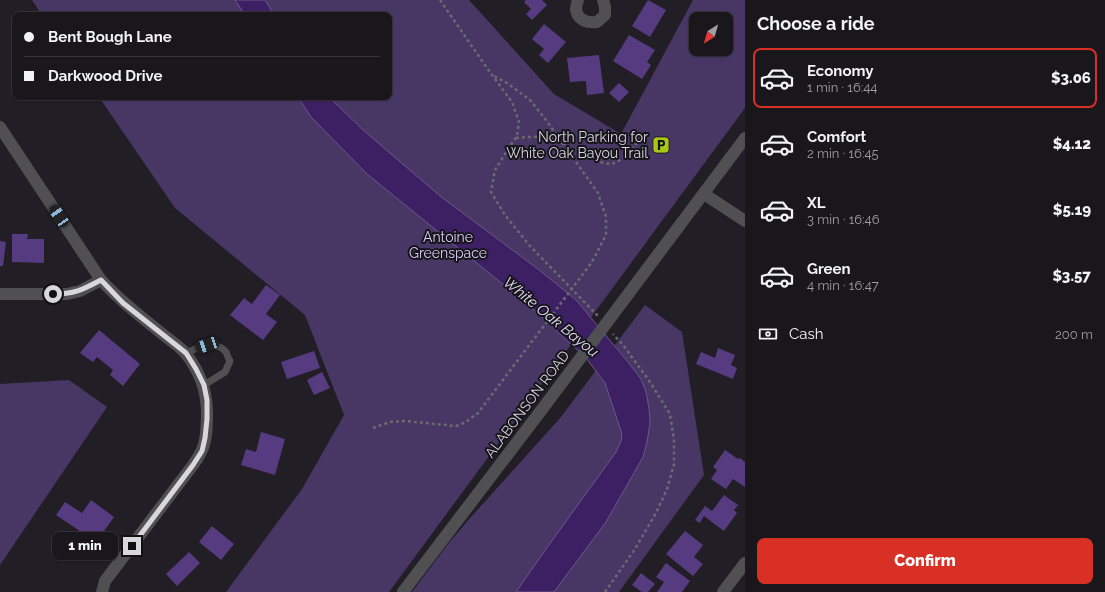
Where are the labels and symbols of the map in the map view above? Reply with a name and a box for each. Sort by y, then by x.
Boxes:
north arrow [689,12,733,56]
place label: North Parking for White Oak Bayou Trail [506,129,648,161]
parking icon: North Parking for White Oak Bayou Trail [651,135,671,155]
car [47,203,71,229]
park label: Antoine Greenspace [409,229,487,261]
water label: White Oak Bayou [500,273,603,361]
route start [44,285,62,303]
car [194,335,220,355]
street label: ALABONSON ROAD [482,347,572,461]
callout: 1 min [52,532,118,560]
route end [123,537,141,555]

